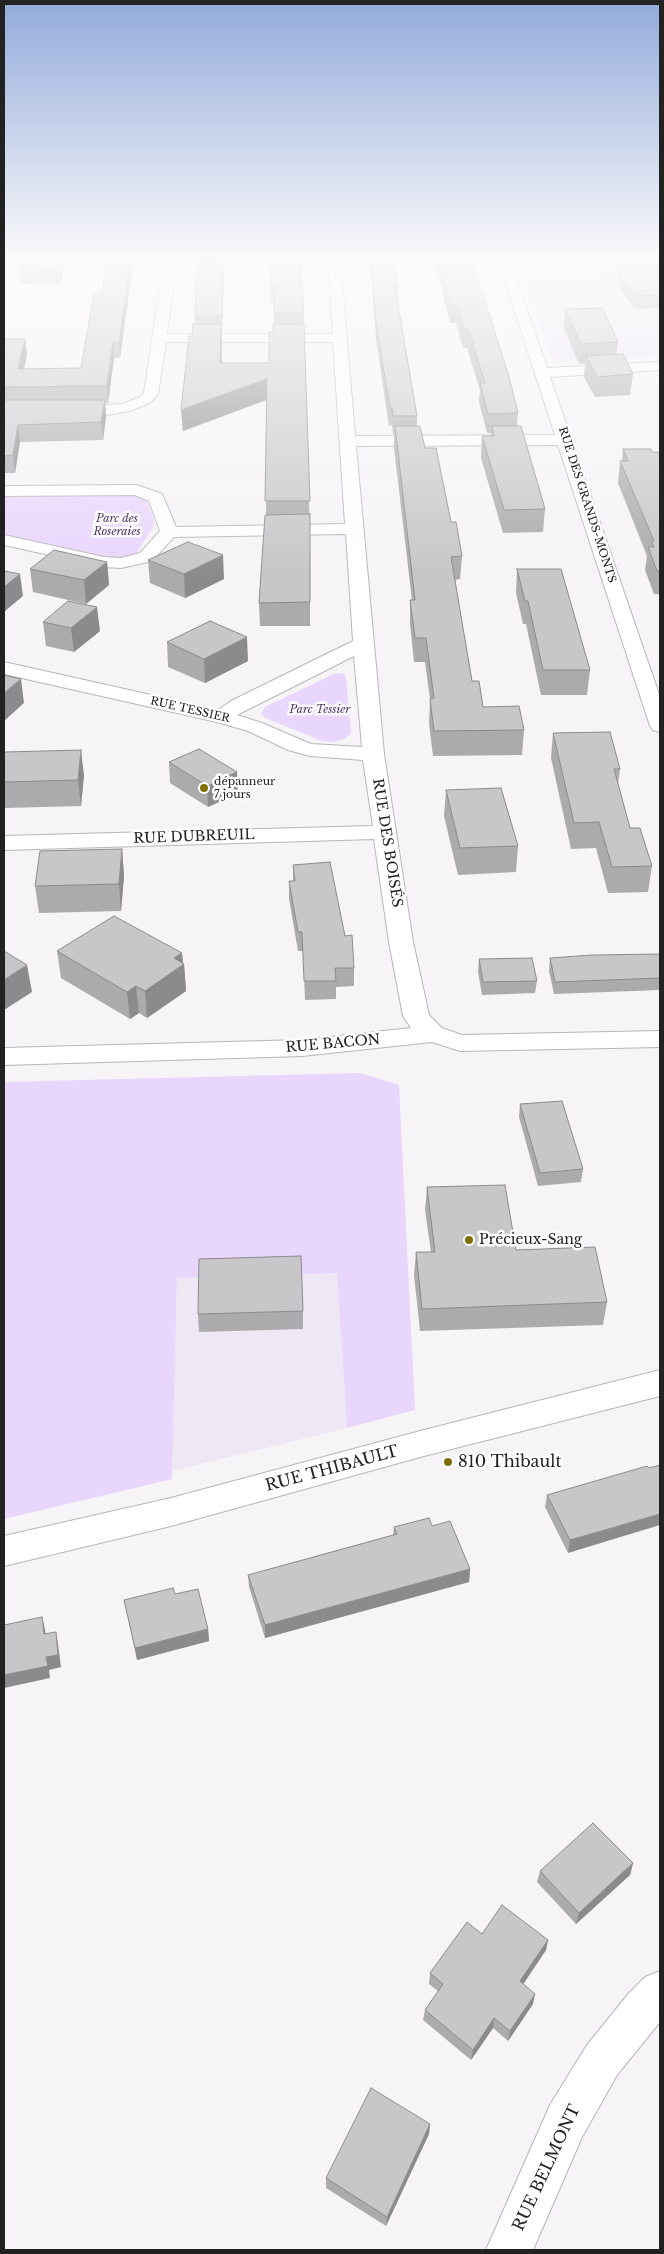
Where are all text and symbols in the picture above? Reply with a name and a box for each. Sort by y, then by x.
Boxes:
street label: RUE DES GRANDS-MONTS [555,425,619,585]
park label: Parc des Roseraies [93,512,141,538]
street label: RUE TESSIER [149,694,231,726]
park label: Parc Tessier [290,703,350,717]
place label: dépanneur 7 jours [214,775,275,801]
street label: RUE DES BOISÉS [369,777,405,909]
marker: dépanneur 7 jours [198,782,210,794]
street label: RUE DUBREUIL [133,826,255,848]
street label: RUE BACON [285,1031,381,1057]
place label: Précieux-Sang [479,1232,582,1248]
marker: Précieux-Sang [463,1234,475,1246]
street label: RUE THIBAULT [263,1442,401,1496]
place label: 810 Thibault [458,1452,561,1472]
marker: 810 Thibault [442,1456,454,1468]
street label: RUE BELMONT [509,2102,585,2234]

